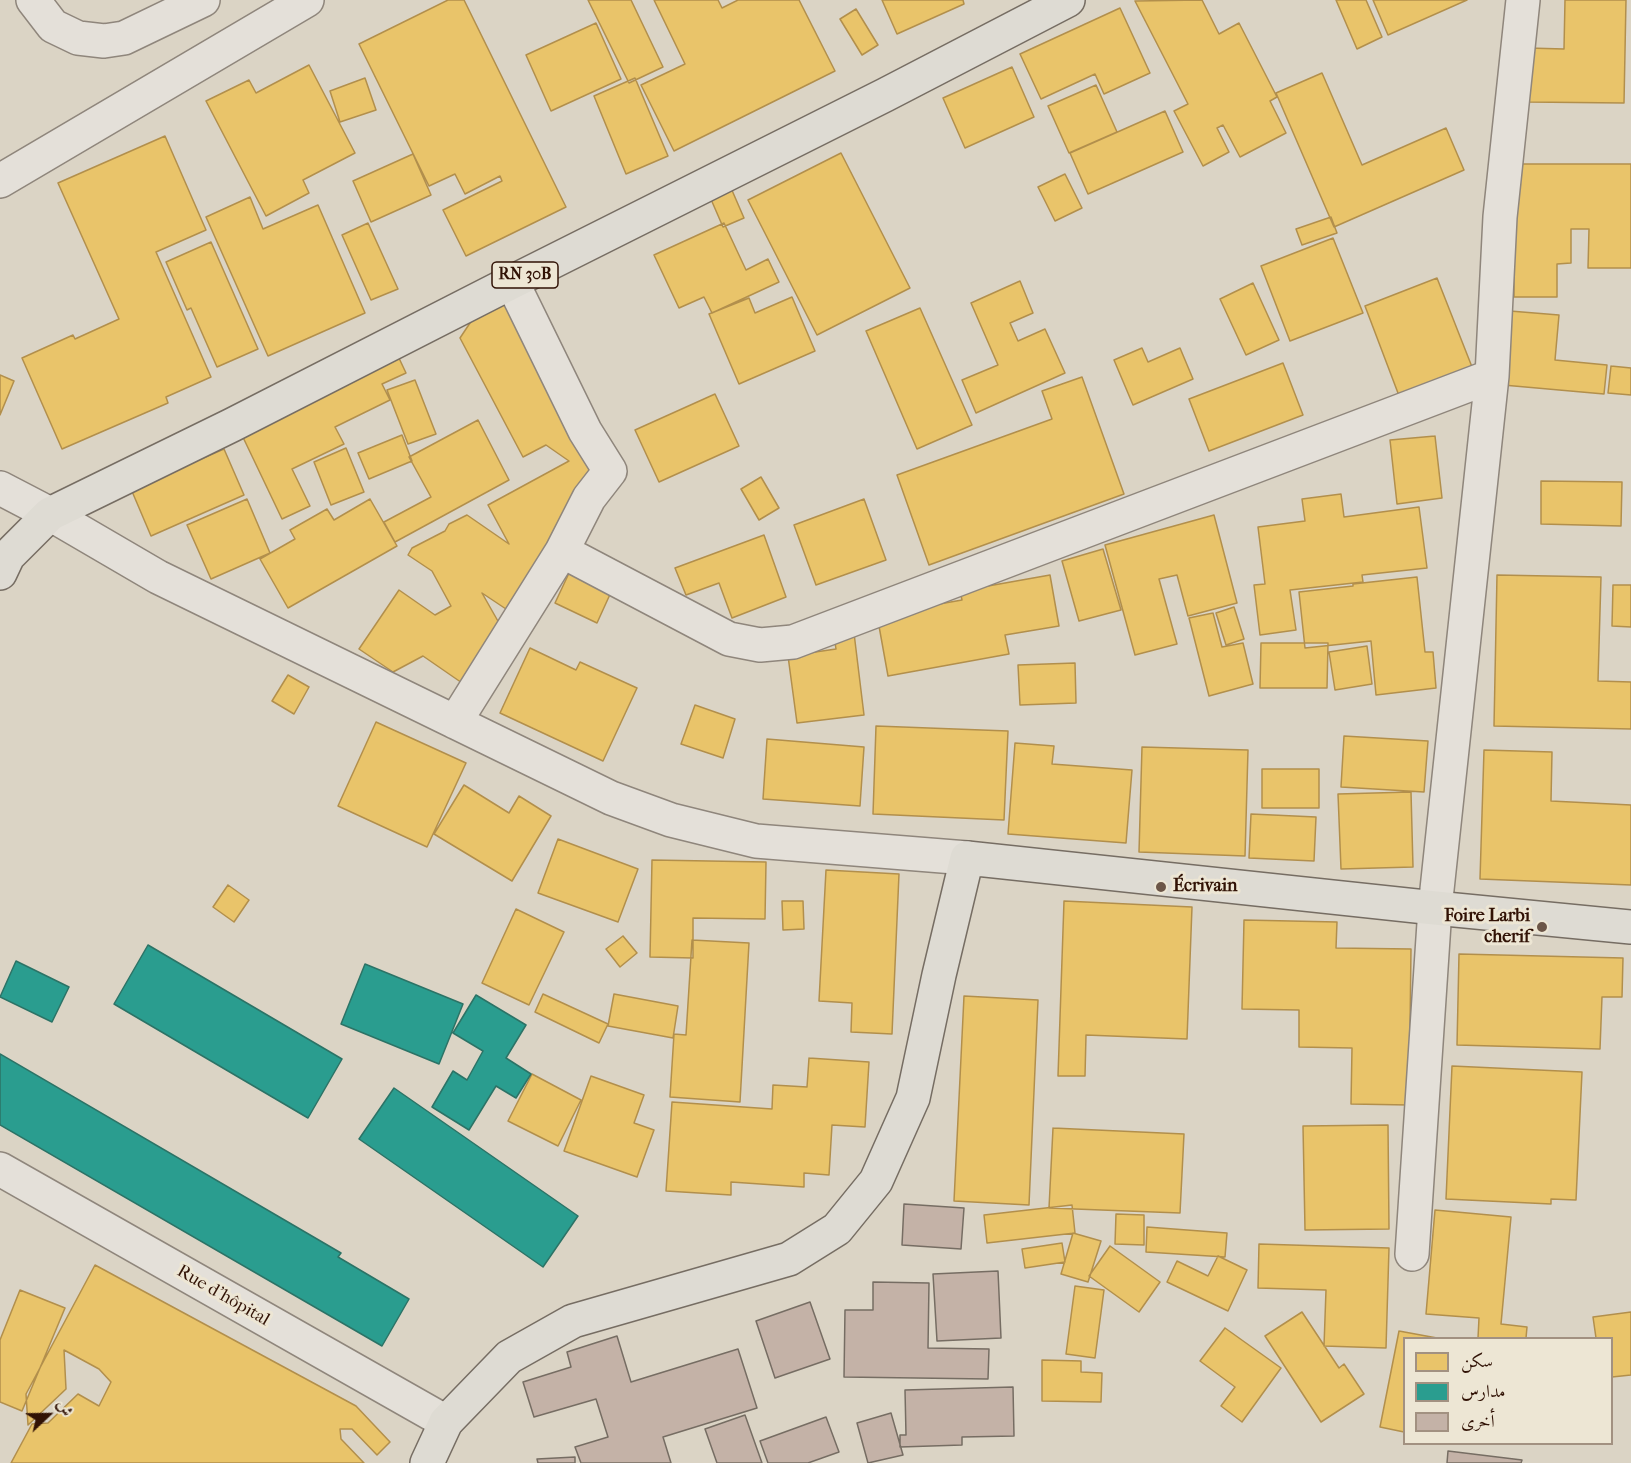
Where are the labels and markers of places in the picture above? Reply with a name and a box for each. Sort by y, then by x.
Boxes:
place label: Écrivain [1173,876,1238,898]
marker: Écrivain [1154,880,1168,894]
place label: Foire Larbi cherif [1444,906,1530,948]
marker: Foire Larbi cherif [1535,920,1549,934]

